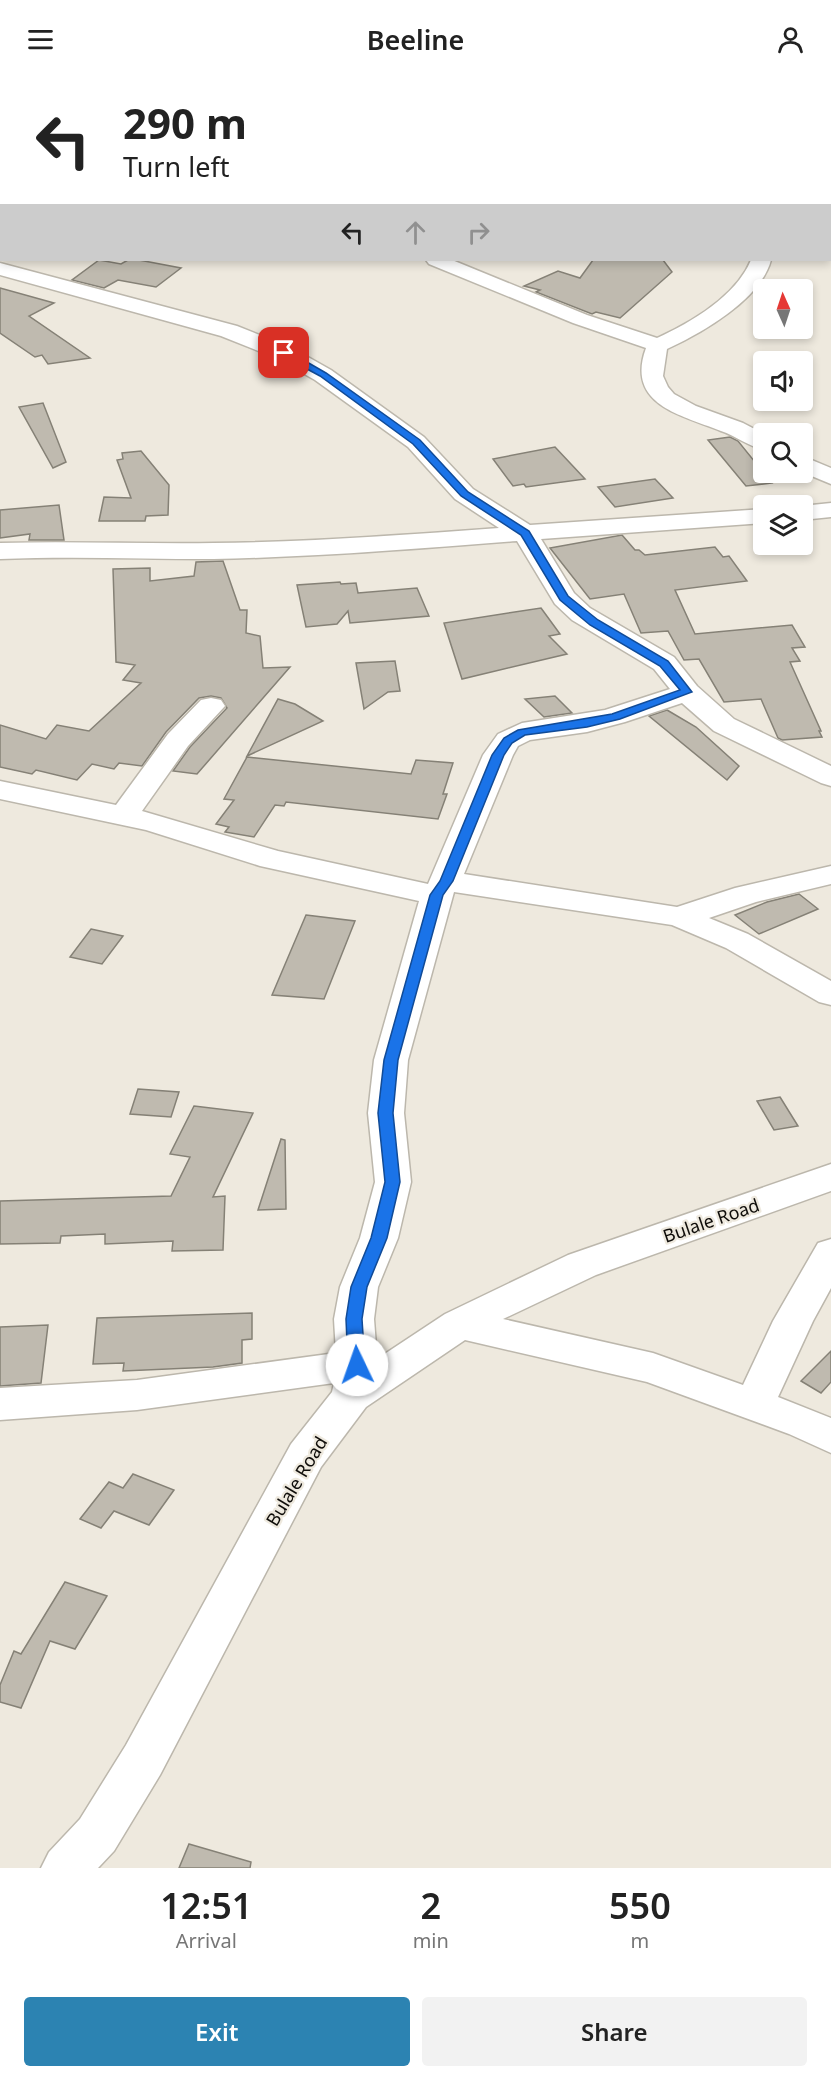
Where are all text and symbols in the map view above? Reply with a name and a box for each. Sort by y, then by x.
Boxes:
text: Beeline [367,21,464,58]
icon: menu [24,23,57,56]
icon: person [774,23,807,56]
text: 290 m [123,94,247,151]
icon: left [24,102,102,180]
text: Turn left [123,148,229,185]
icon: left [336,216,369,249]
icon: ahead [399,216,432,249]
icon: right [462,216,495,249]
north arrow [753,279,813,339]
map controls [753,279,813,555]
pin [258,327,309,378]
icon: arrive [267,336,300,369]
button: sound [753,351,813,411]
button: search [753,423,813,483]
button: layers [753,495,813,555]
street label: Bulale Road [660,1192,762,1248]
position arrow [325,1333,389,1397]
street label: Bulale Road [260,1432,332,1530]
text: 12:51 [160,1881,252,1930]
text: 2 [420,1881,441,1930]
text: 550 [609,1881,671,1930]
text: Arrival [176,1927,237,1954]
text: min [413,1927,449,1954]
text: m [631,1927,649,1954]
button: Exit [24,1997,410,2066]
button: Share [422,1997,807,2066]

